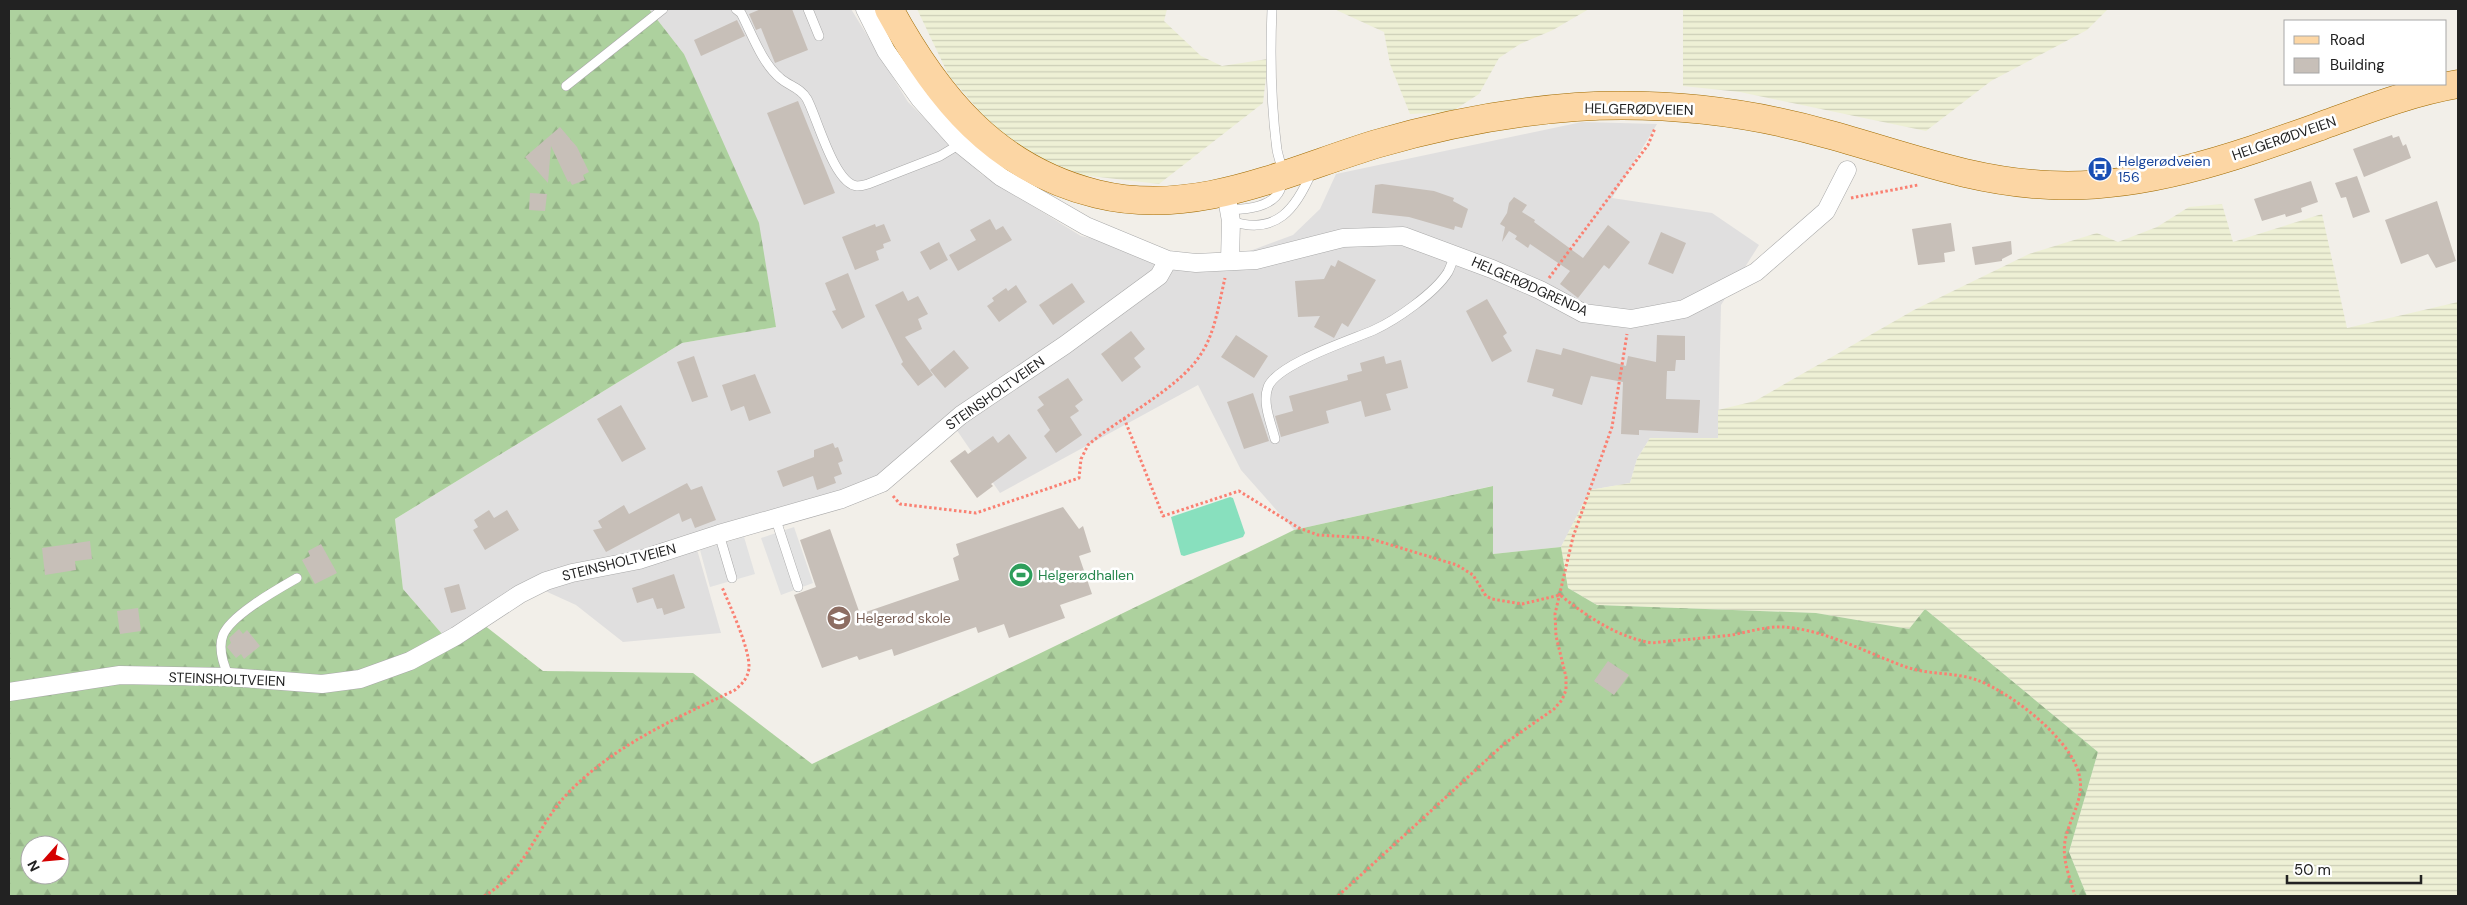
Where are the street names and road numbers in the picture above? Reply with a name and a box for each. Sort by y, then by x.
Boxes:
street label: HELGERØDVEIEN [1584,99,1694,119]
street label: HELGERØDVEIEN [2230,112,2338,164]
street label: HELGERØDGRENDA [1469,252,1591,320]
street label: STEINSHOLTVEIEN [942,352,1048,434]
street label: STEINSHOLTVEIEN [560,539,678,585]
street label: STEINSHOLTVEIEN [168,668,286,690]

